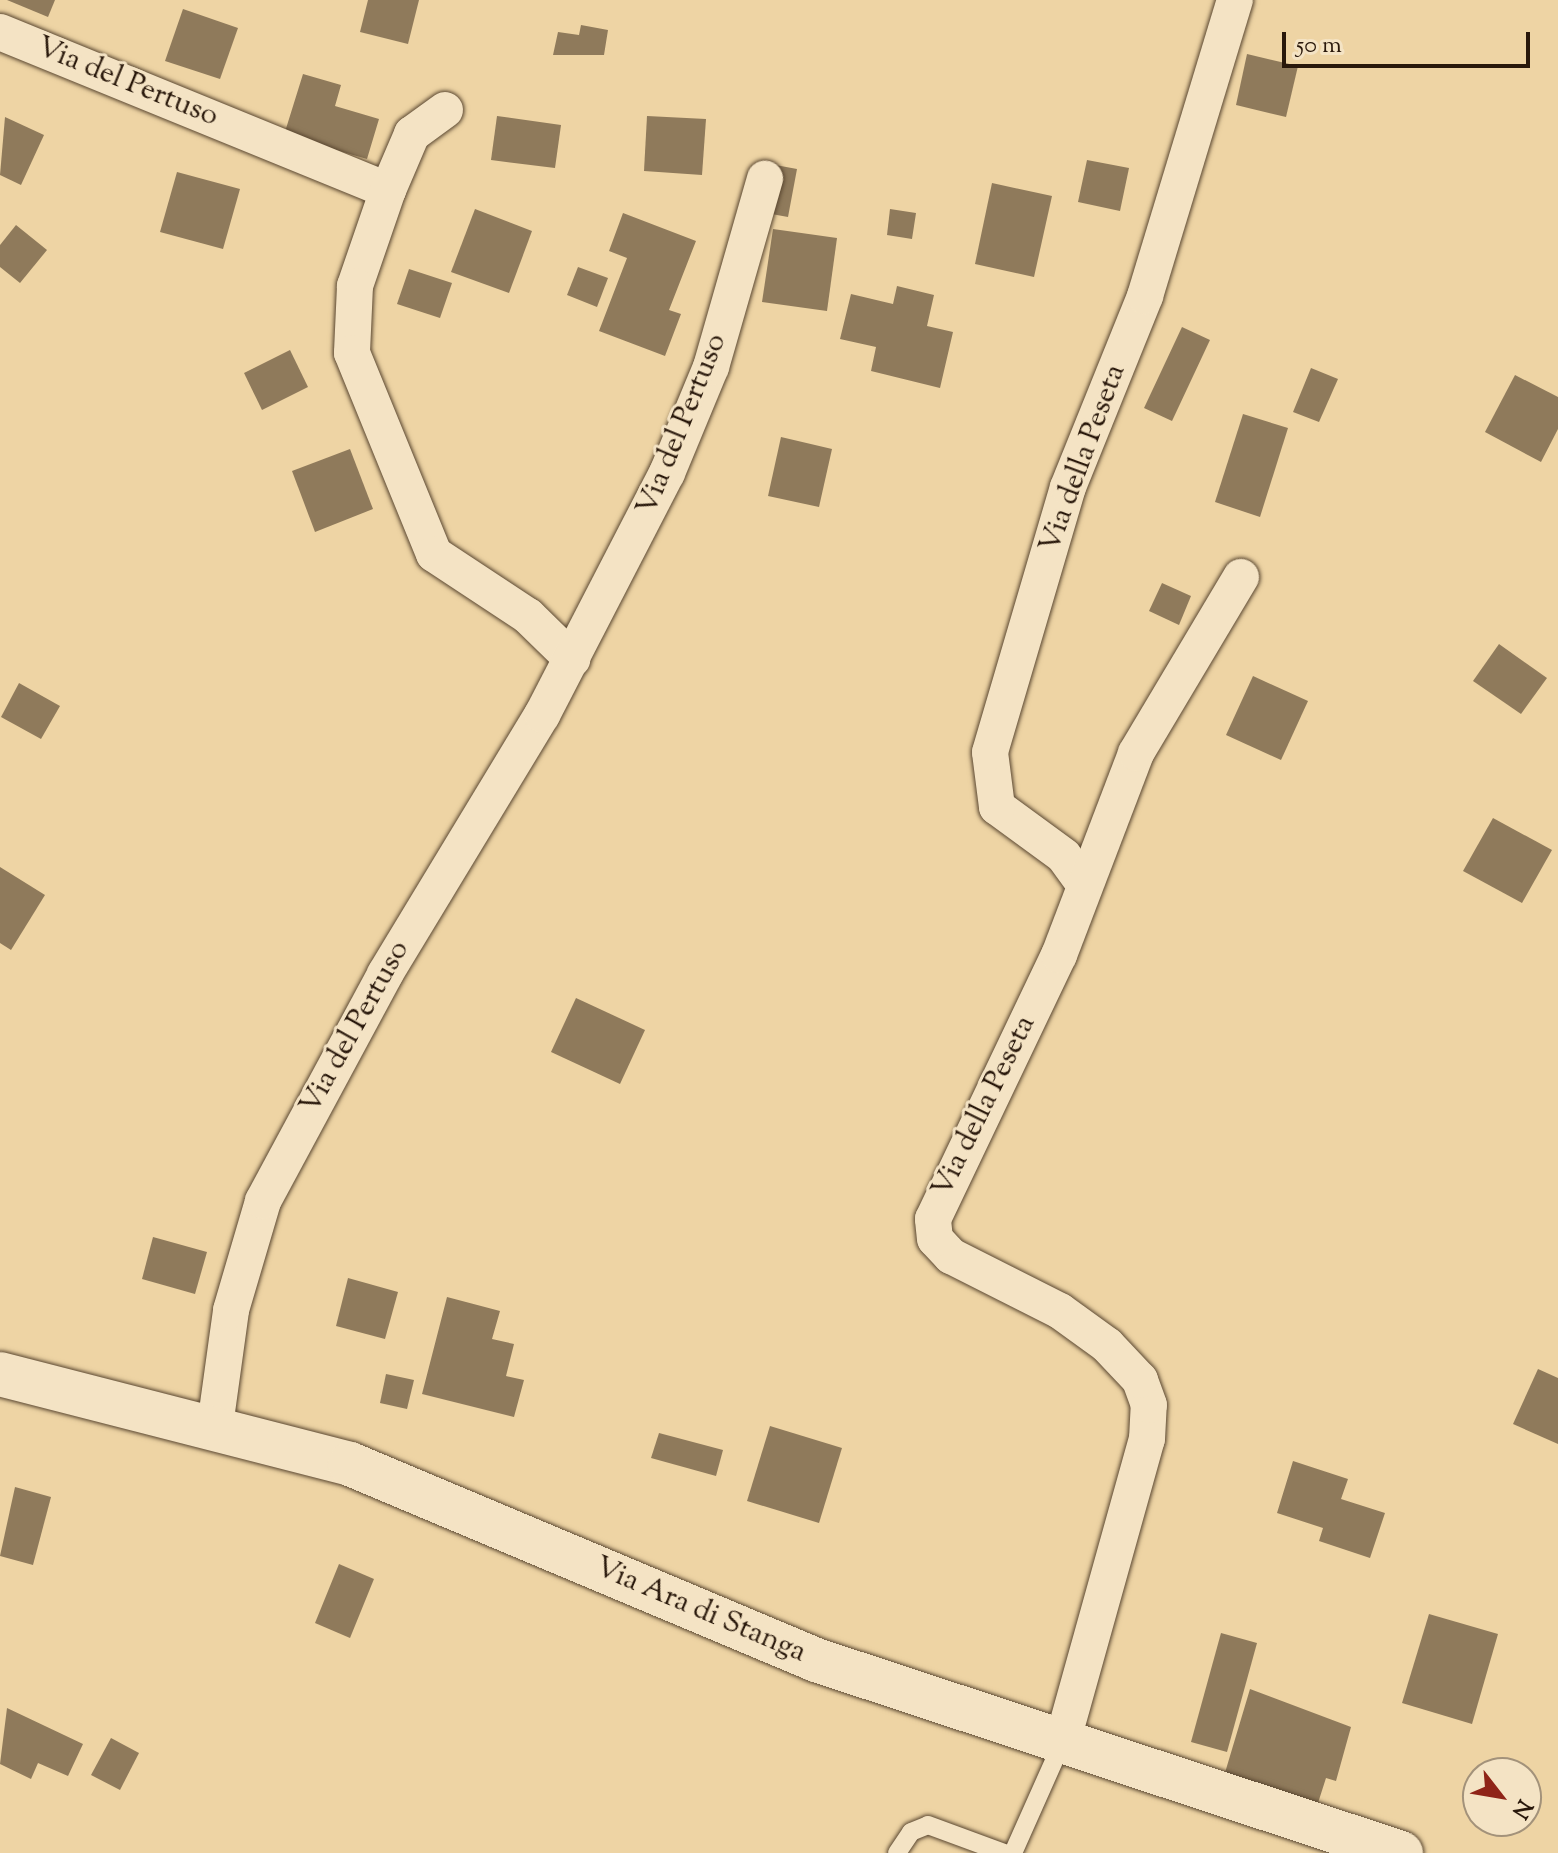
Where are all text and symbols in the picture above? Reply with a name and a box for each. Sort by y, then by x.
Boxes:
scale bar [1286,16,1534,66]
text: 50 m [1296,29,1342,63]
street label: Via del Pertuso [31,30,223,136]
street label: Via del Pertuso [630,329,736,521]
street label: Via della Peseta [1033,360,1135,558]
street label: Via del Pertuso [293,935,419,1121]
street label: Via della Peseta [925,1010,1045,1204]
street label: Via Ara di Stanga [589,1550,811,1672]
north arrow [1462,1757,1542,1837]
text: N [1503,1793,1539,1824]

